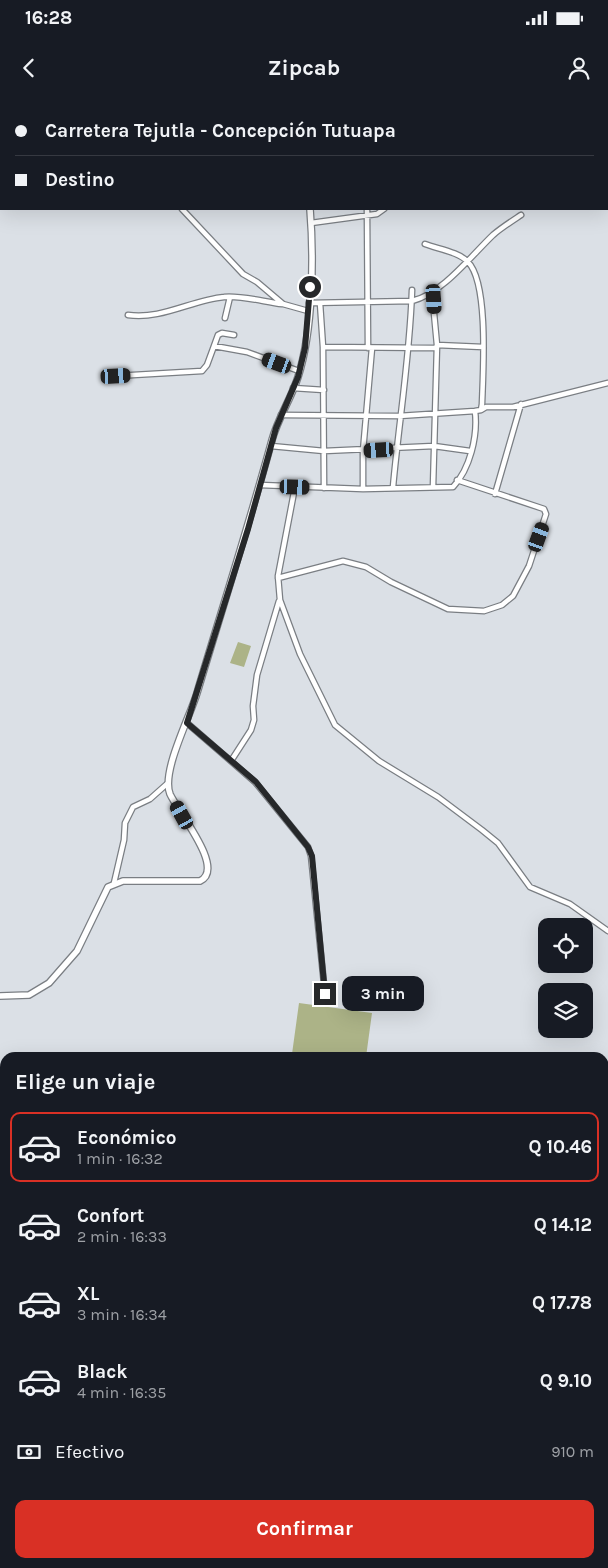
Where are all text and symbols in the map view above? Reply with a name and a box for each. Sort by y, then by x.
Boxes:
text: 16:28 [25,7,72,29]
icon: back [15,54,43,82]
icon: person [565,54,593,82]
text: Zipcab [268,55,340,81]
text: Carretera Tejutla - Concepción Tutuapa [45,120,396,142]
text: Destino [45,169,114,191]
route start [299,276,321,298]
car [425,284,442,314]
car [260,351,293,375]
car [100,368,131,384]
car [363,442,394,458]
car [279,479,310,495]
car [526,520,551,554]
car [168,798,195,832]
map controls [538,918,593,1038]
button: locate [538,918,593,973]
callout: 3 min [342,976,425,1012]
route end [314,983,336,1005]
button: layers [538,983,593,1038]
text: 3 min [361,984,405,1003]
text: Elige un viaje [15,1069,155,1095]
icon: car [17,1125,62,1170]
text: Económico [77,1127,177,1149]
text: Q 10.46 [528,1136,592,1158]
text: 1 min · 16:32 [77,1149,163,1168]
icon: car [17,1203,62,1248]
text: Confort [77,1205,144,1227]
text: Q 14.12 [534,1214,592,1236]
text: 2 min · 16:33 [77,1227,167,1246]
icon: car [17,1281,62,1326]
text: XL [77,1283,99,1305]
text: Q 17.78 [532,1292,592,1314]
text: 3 min · 16:34 [77,1305,167,1324]
icon: car [17,1359,62,1404]
text: Black [77,1361,128,1383]
text: Q 9.10 [540,1370,592,1392]
text: 4 min · 16:35 [77,1383,166,1402]
icon: cash [15,1438,43,1466]
text: Efectivo [55,1441,124,1463]
text: 910 m [551,1442,594,1461]
button: Confirmar [15,1500,594,1558]

